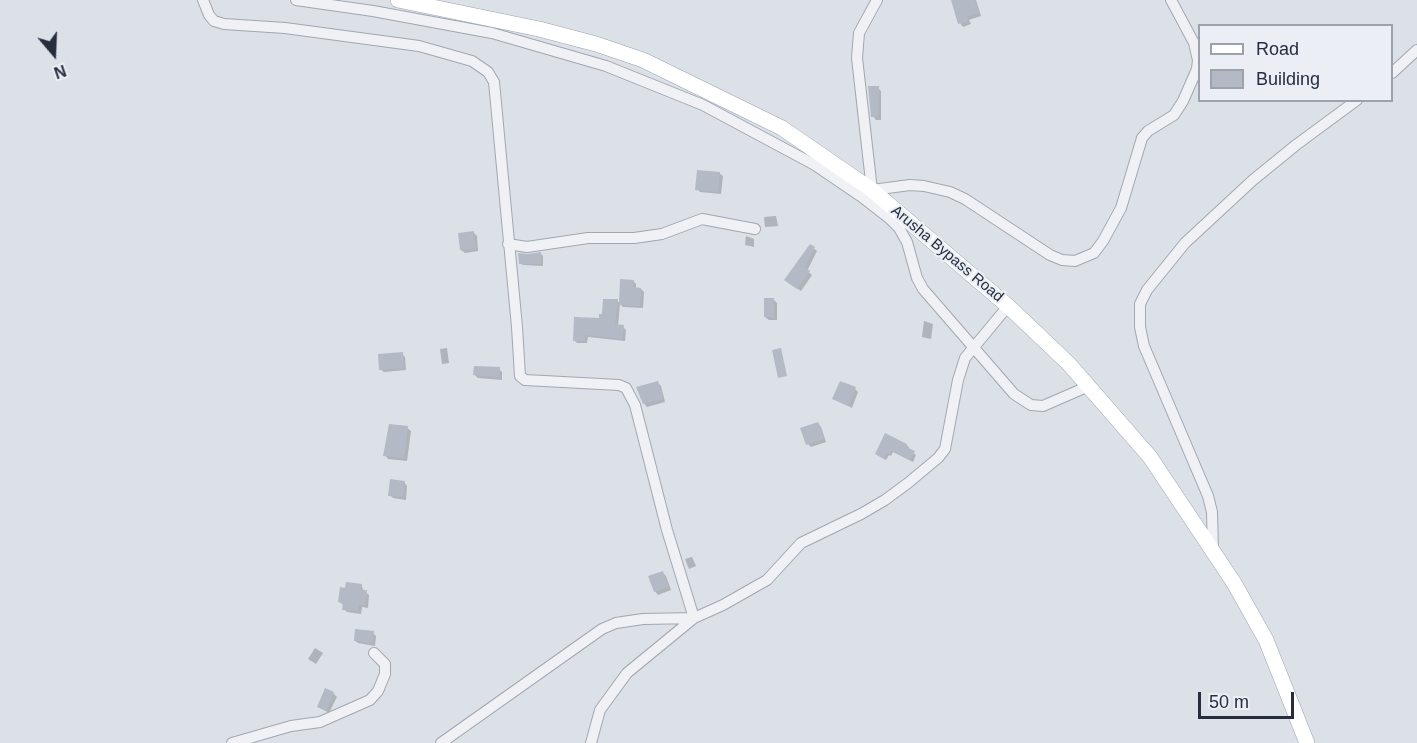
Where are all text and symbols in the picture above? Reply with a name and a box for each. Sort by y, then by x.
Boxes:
north arrow [24,24,84,84]
legend [1198,24,1393,102]
text: Road [1256,39,1299,59]
text: N [52,62,68,81]
text: Building [1256,69,1320,89]
street label: Arusha Bypass Road [887,202,1007,306]
scale bar [1201,680,1297,718]
text: 50 m [1209,692,1249,712]

